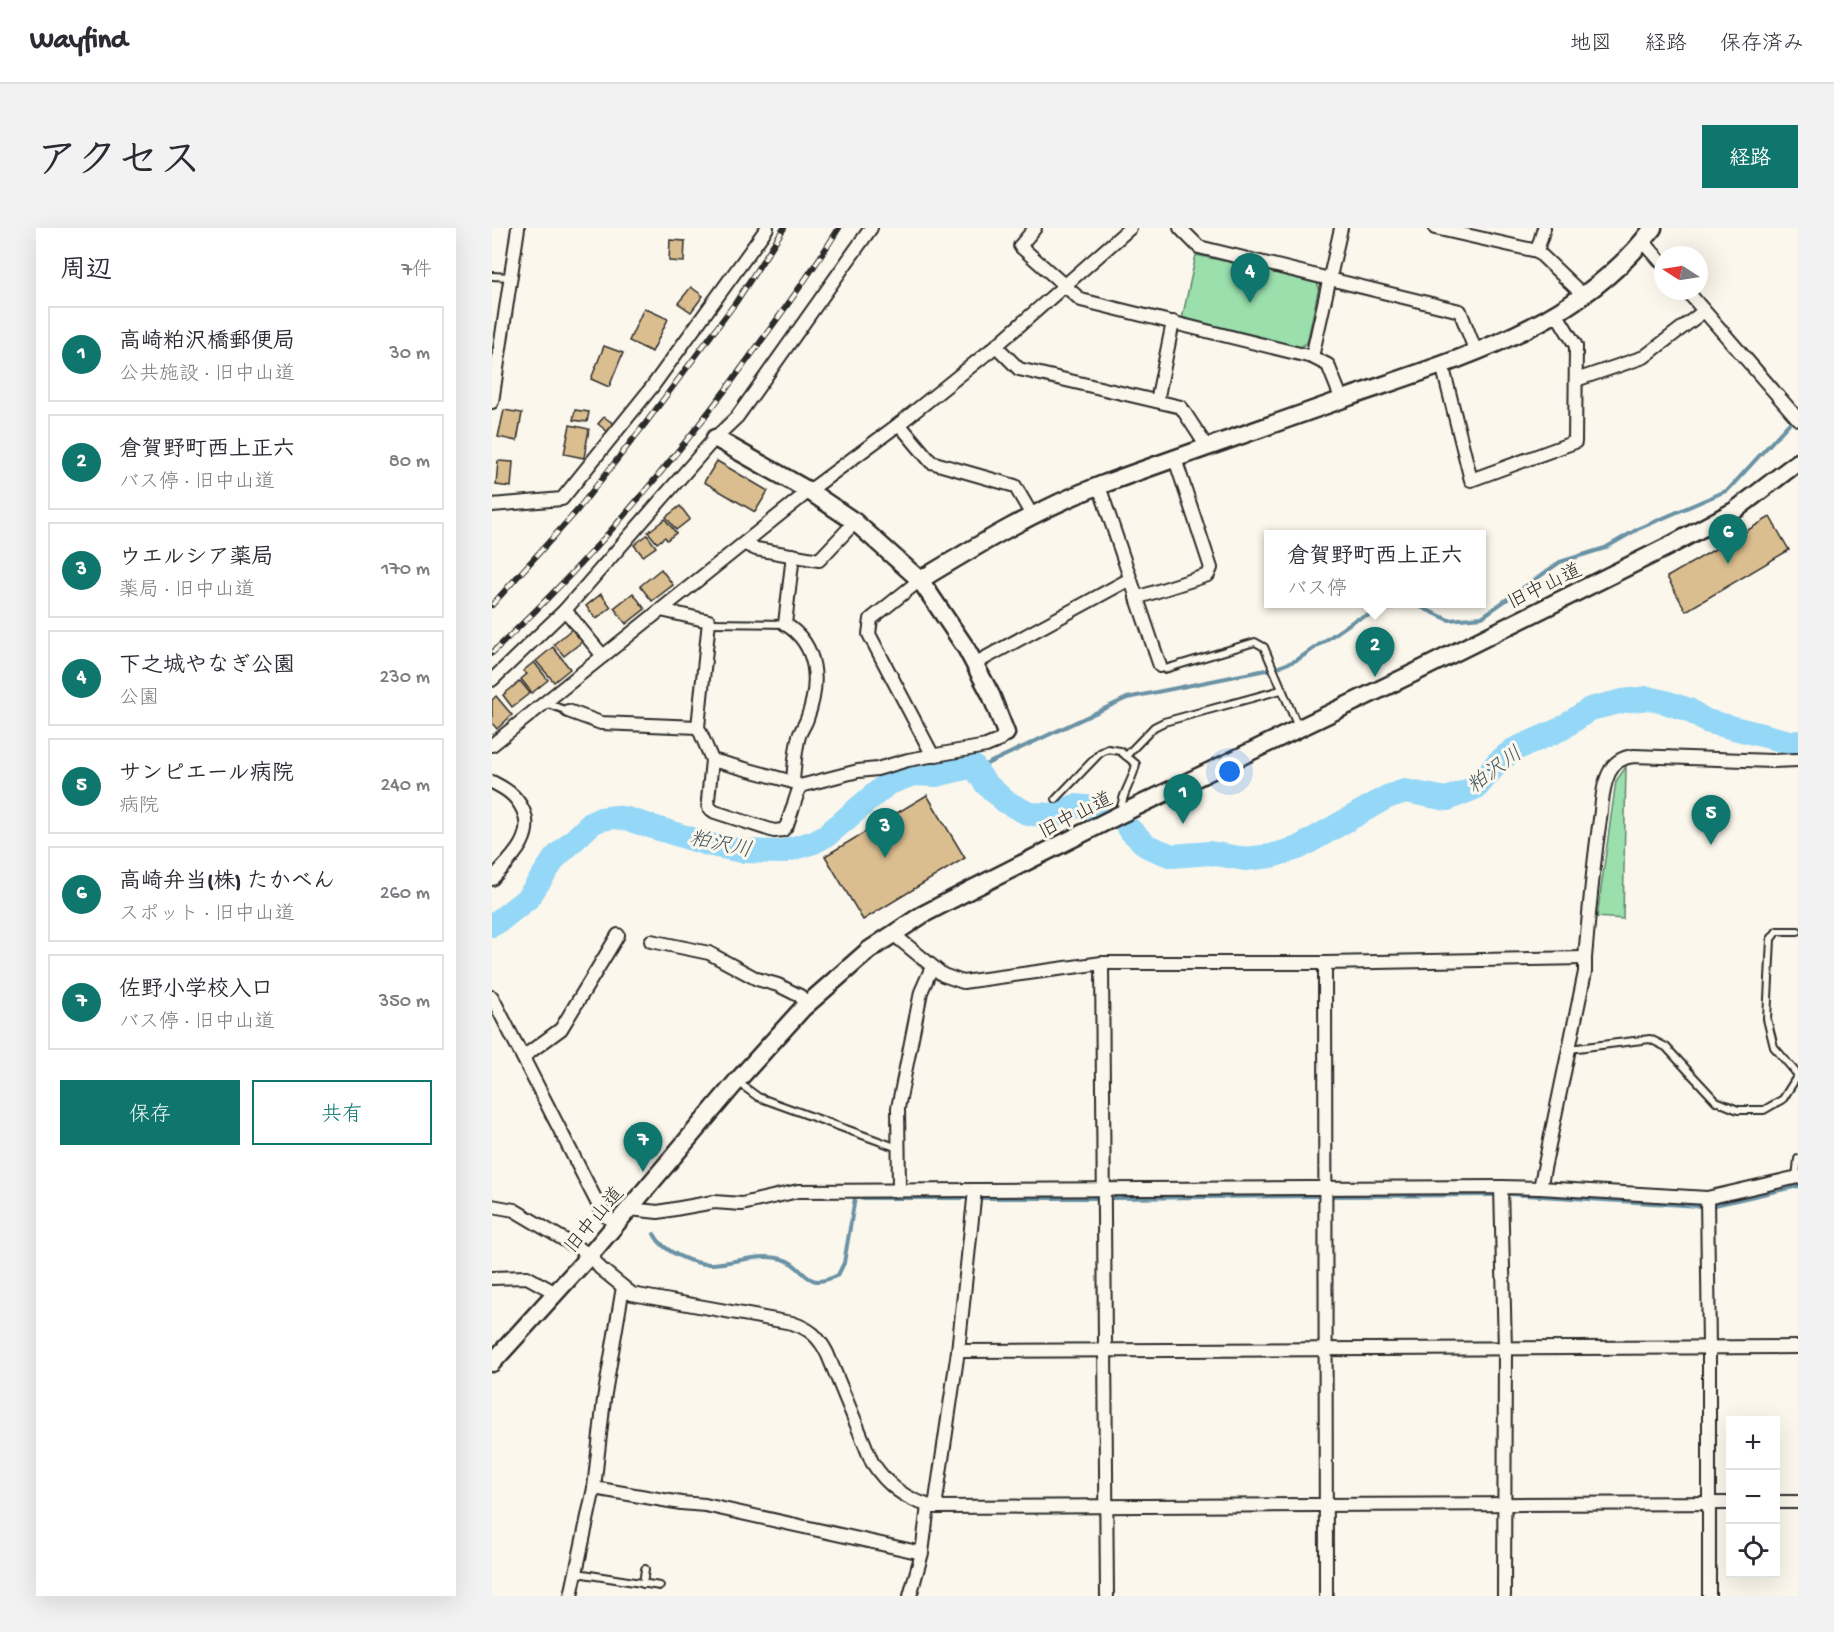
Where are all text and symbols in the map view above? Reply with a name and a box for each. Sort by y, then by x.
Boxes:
text: Wayfind [30,25,127,58]
text: 地図 [1570,33,1612,58]
text: 経路 [1645,33,1687,58]
text: 保存済み [1720,33,1804,58]
button: 経路 [1702,125,1798,188]
text: アクセス [36,140,201,189]
north arrow [1654,246,1708,300]
pin: 4 [1230,254,1269,303]
text: 周辺 [60,257,112,288]
text: 7件 [402,260,432,283]
text: 高崎粕沢橋郵便局 [119,330,295,356]
text: 1 [77,343,86,366]
text: 30 m [389,343,430,366]
text: 公共施設 · 旧中山道 [119,364,295,387]
text: 倉賀野町西上正六 [119,438,295,464]
text: 2 [77,451,86,474]
text: 80 m [389,451,430,474]
text: バス停 · 旧中山道 [119,472,275,495]
pin: 6 [1708,514,1748,564]
popup [1264,530,1486,608]
text: 倉賀野町西上正六 [1287,545,1463,571]
text: ウエルシア薬局 [119,546,273,572]
street label: 旧中山道 [1504,558,1587,616]
text: 3 [76,559,87,582]
text: 170 m [381,559,430,582]
text: バス停 [1287,579,1347,602]
text: 薬局 · 旧中山道 [119,580,255,603]
pin: 2 [1356,628,1394,677]
text: 下之城やなぎ公園 [119,654,295,680]
text: 4 [77,667,86,690]
text: 230 m [380,667,430,690]
text: 公園 [119,688,159,711]
water label: 粕沢川 [1463,742,1529,801]
your location [1215,757,1244,786]
text: サンピエール病院 [119,762,294,788]
pin: 1 [1164,774,1202,824]
text: 5 [76,775,87,798]
text: 240 m [380,775,430,798]
street label: 旧中山道 [1035,787,1117,846]
text: 病院 [119,796,159,819]
pin: 5 [1692,796,1730,845]
pin: 3 [866,808,904,858]
water label: 粕沢川 [687,827,754,865]
text: 高崎弁当(株) たかべん [119,870,335,896]
text: 6 [76,883,87,906]
text: 260 m [380,883,430,906]
text: スポット · 旧中山道 [119,904,295,927]
text: 佐野小学校入口 [119,978,273,1004]
text: 7 [76,991,87,1014]
text: 350 m [379,991,430,1014]
text: バス停 · 旧中山道 [119,1012,275,1035]
button: 保存 [60,1080,240,1145]
button: 共有 [252,1080,432,1145]
pin: 7 [624,1122,662,1172]
street label: 旧中山道 [560,1182,630,1259]
map controls [1726,1416,1780,1578]
button: + [1726,1416,1780,1470]
button: − [1726,1470,1780,1524]
button: locate [1726,1524,1780,1578]

